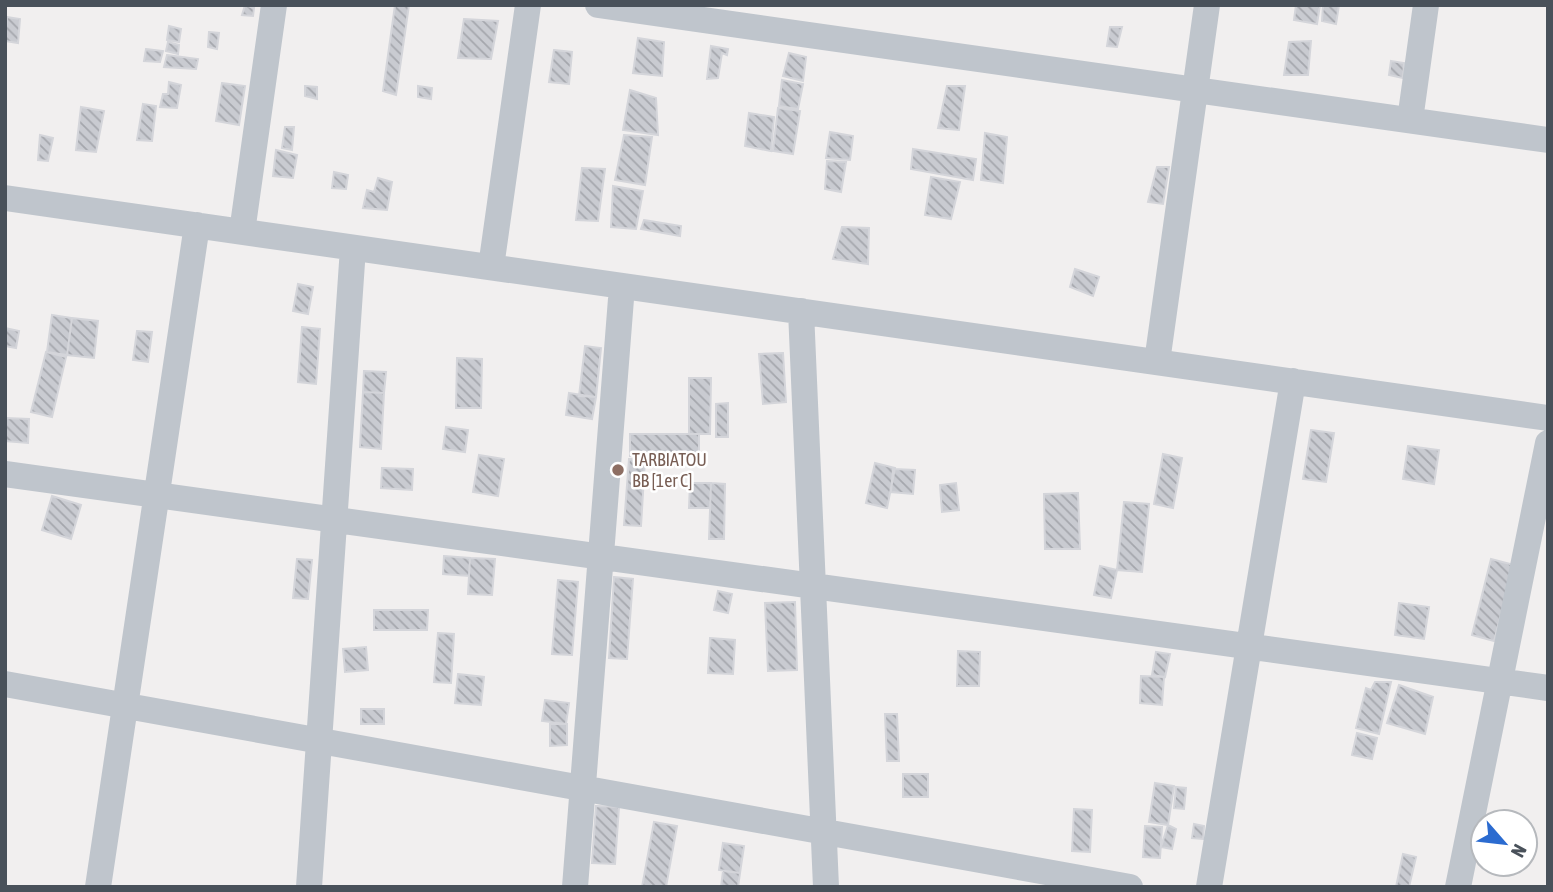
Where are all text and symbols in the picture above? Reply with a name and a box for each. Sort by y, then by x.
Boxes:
place label: TARBIATOU BB [1er C] [632,449,707,491]
marker: TARBIATOU BB [1er C] [610,462,626,478]
north arrow [1469,808,1539,878]
text: N [1507,841,1531,861]

